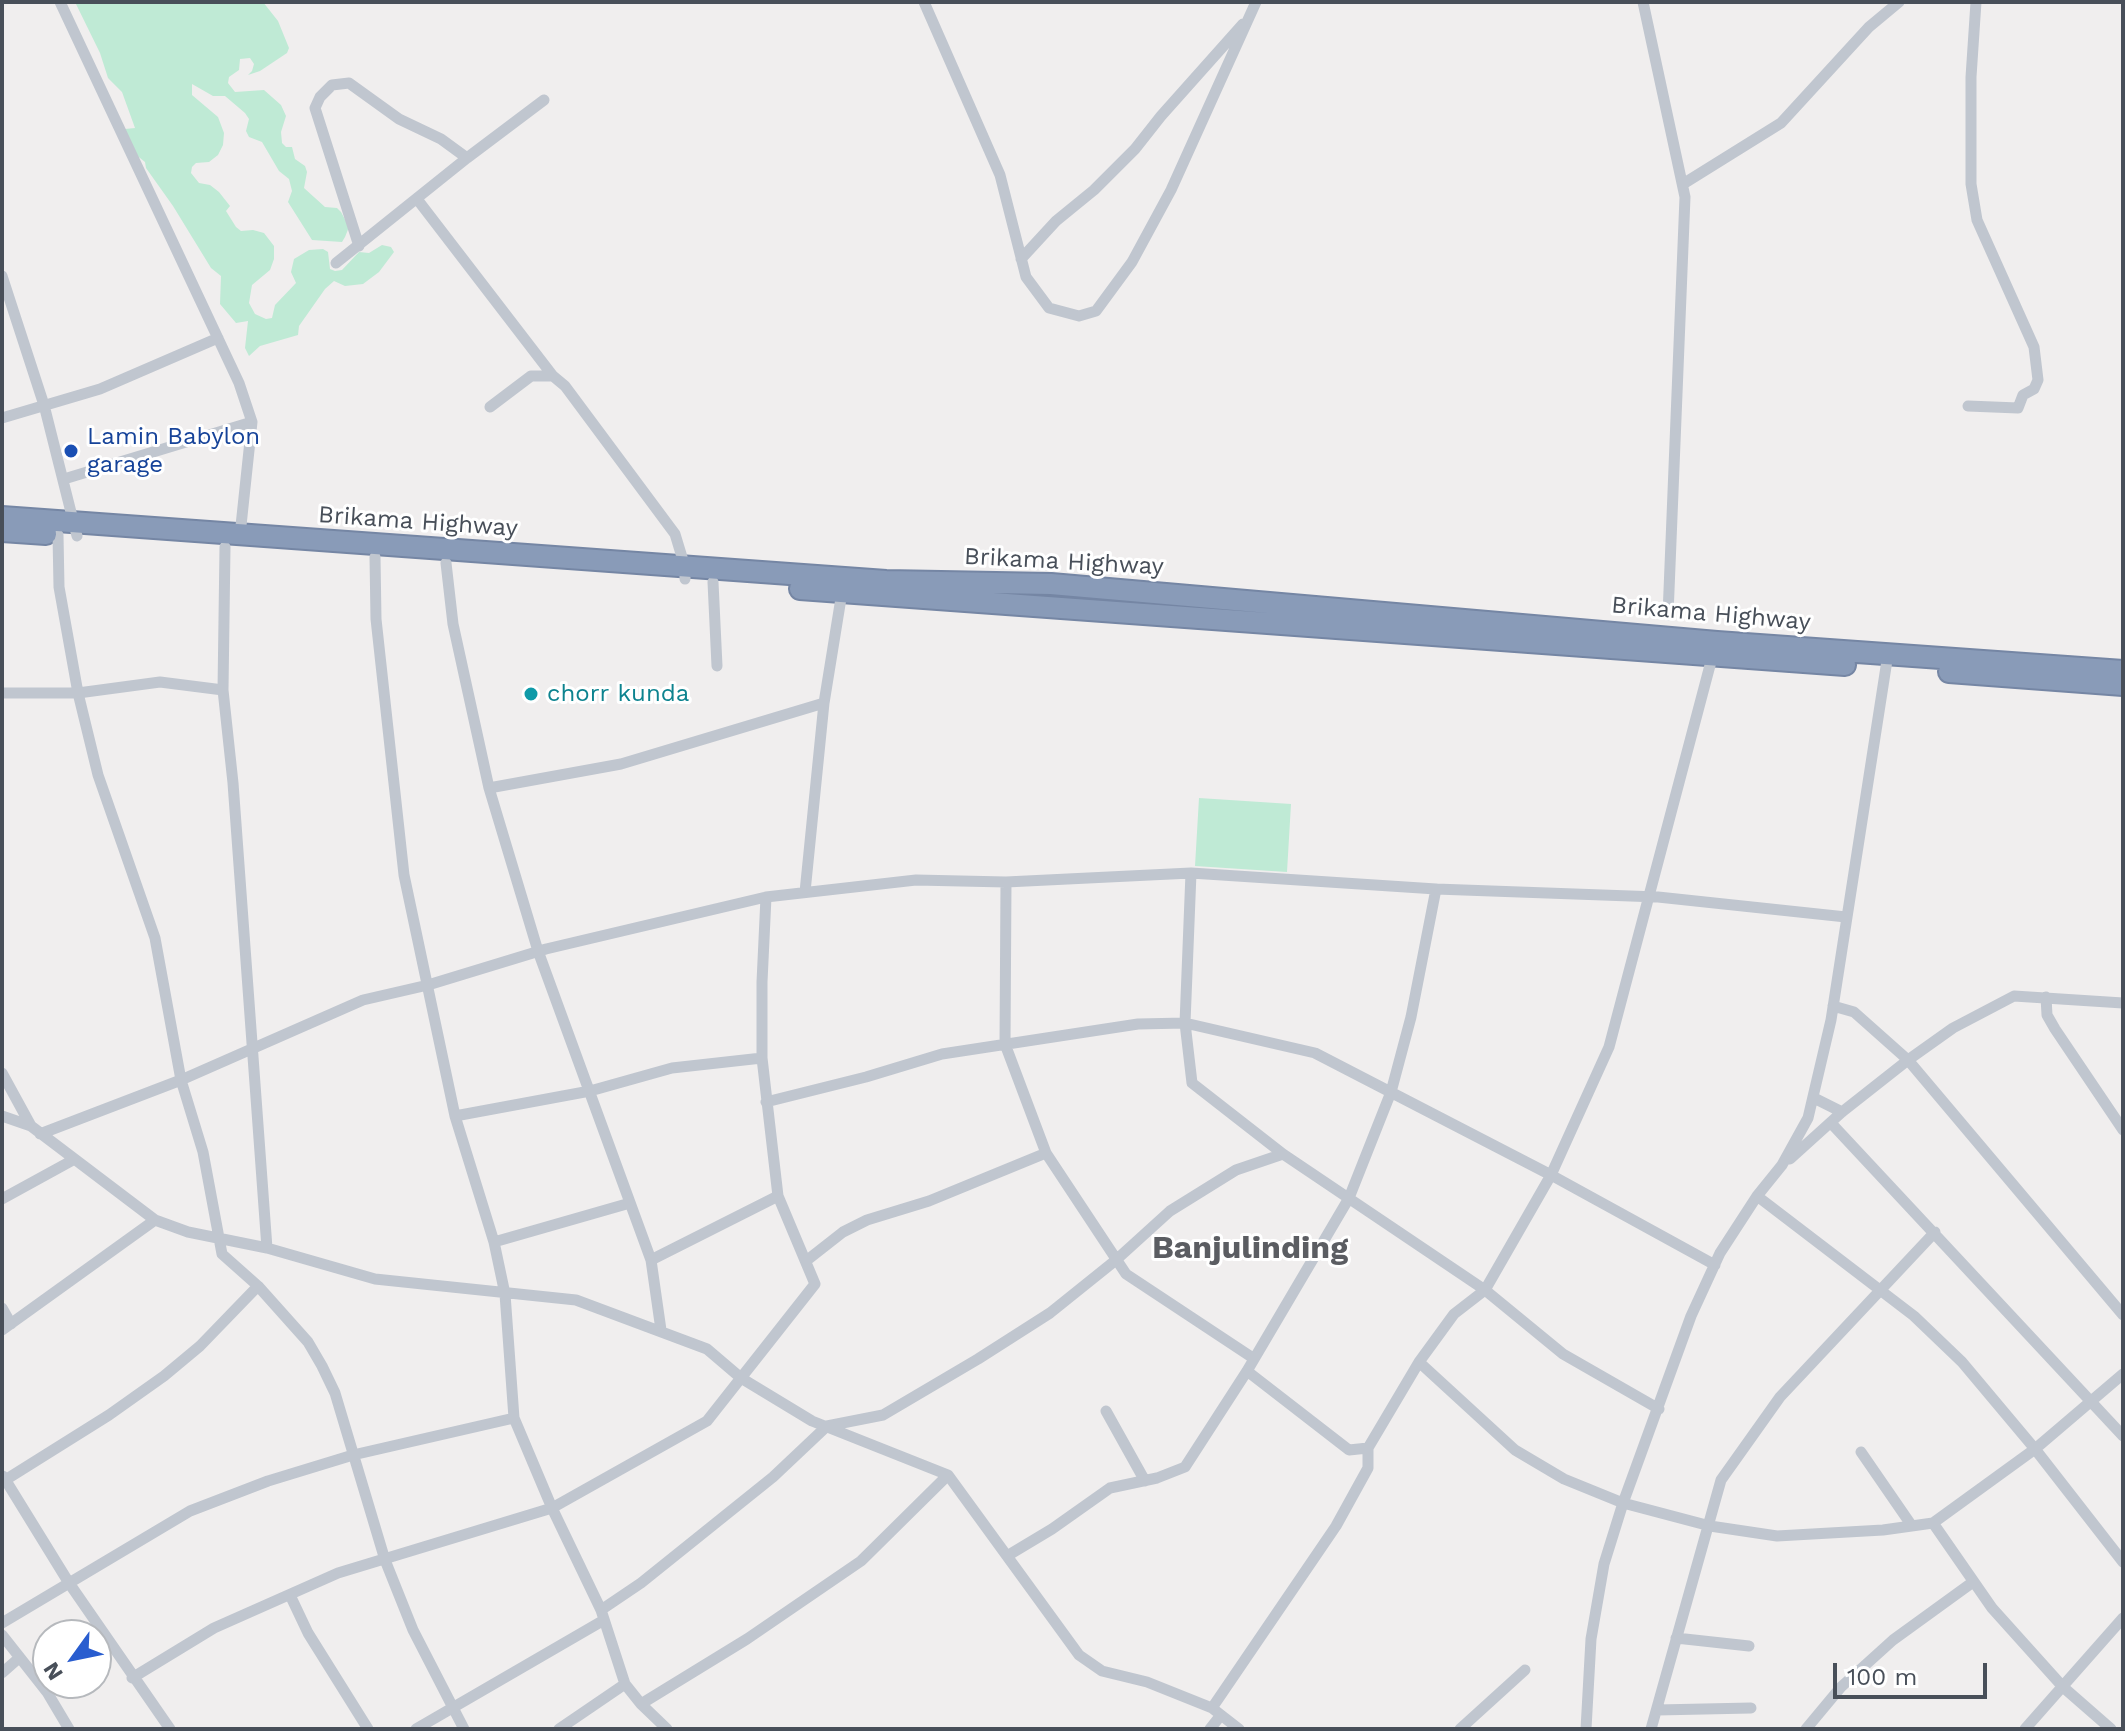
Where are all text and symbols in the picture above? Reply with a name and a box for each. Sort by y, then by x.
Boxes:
place label: Lamin Babylon garage [87,423,260,479]
marker: Lamin Babylon garage [62,442,80,460]
street label: Brikama Highway [317,501,519,543]
street label: Brikama Highway [963,542,1165,582]
street label: Brikama Highway [1610,591,1812,637]
place label: chorr kunda [547,680,689,708]
marker: chorr kunda [522,685,540,703]
district label: Banjulinding [1152,1230,1348,1268]
north arrow [32,1619,112,1699]
scale bar [1837,1647,1991,1697]
text: N [38,1658,68,1685]
text: 100 m [1847,1663,1917,1691]

